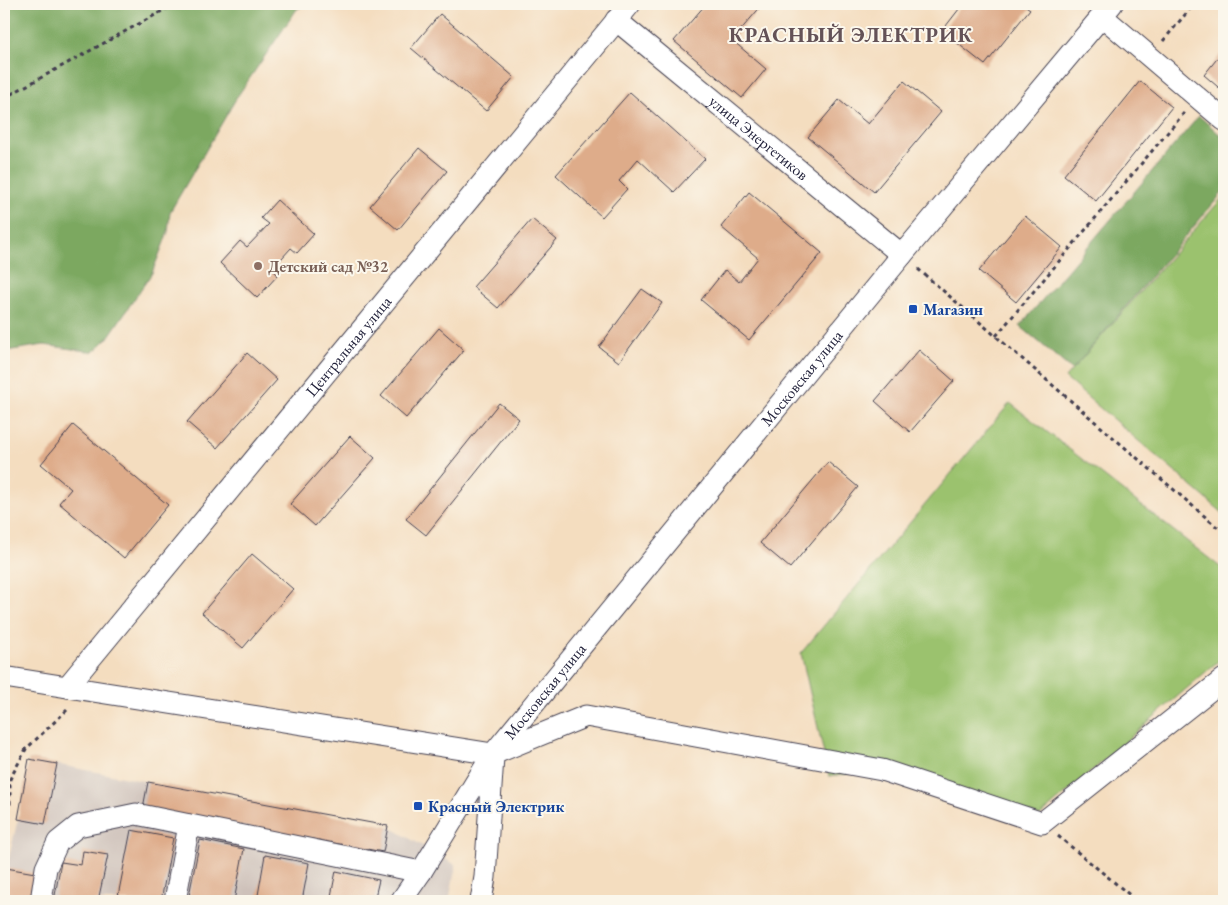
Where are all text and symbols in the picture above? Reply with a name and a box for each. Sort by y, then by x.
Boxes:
district label: КРАСНЫЙ ЭЛЕКТРИК [729,21,973,48]
street label: улица Энергетиков [705,90,813,185]
place label: Детский сад №32 [268,256,389,277]
marker: Детский сад №32 [252,260,264,272]
street label: Центральная улица [300,291,396,401]
place label: Магазин [923,299,983,320]
marker: Магазин [907,303,919,315]
street label: Московская улица [756,325,847,430]
street label: Московская улица [499,638,591,743]
place label: Красный Электрик [428,796,564,817]
marker: Красный Электрик [412,800,424,812]

